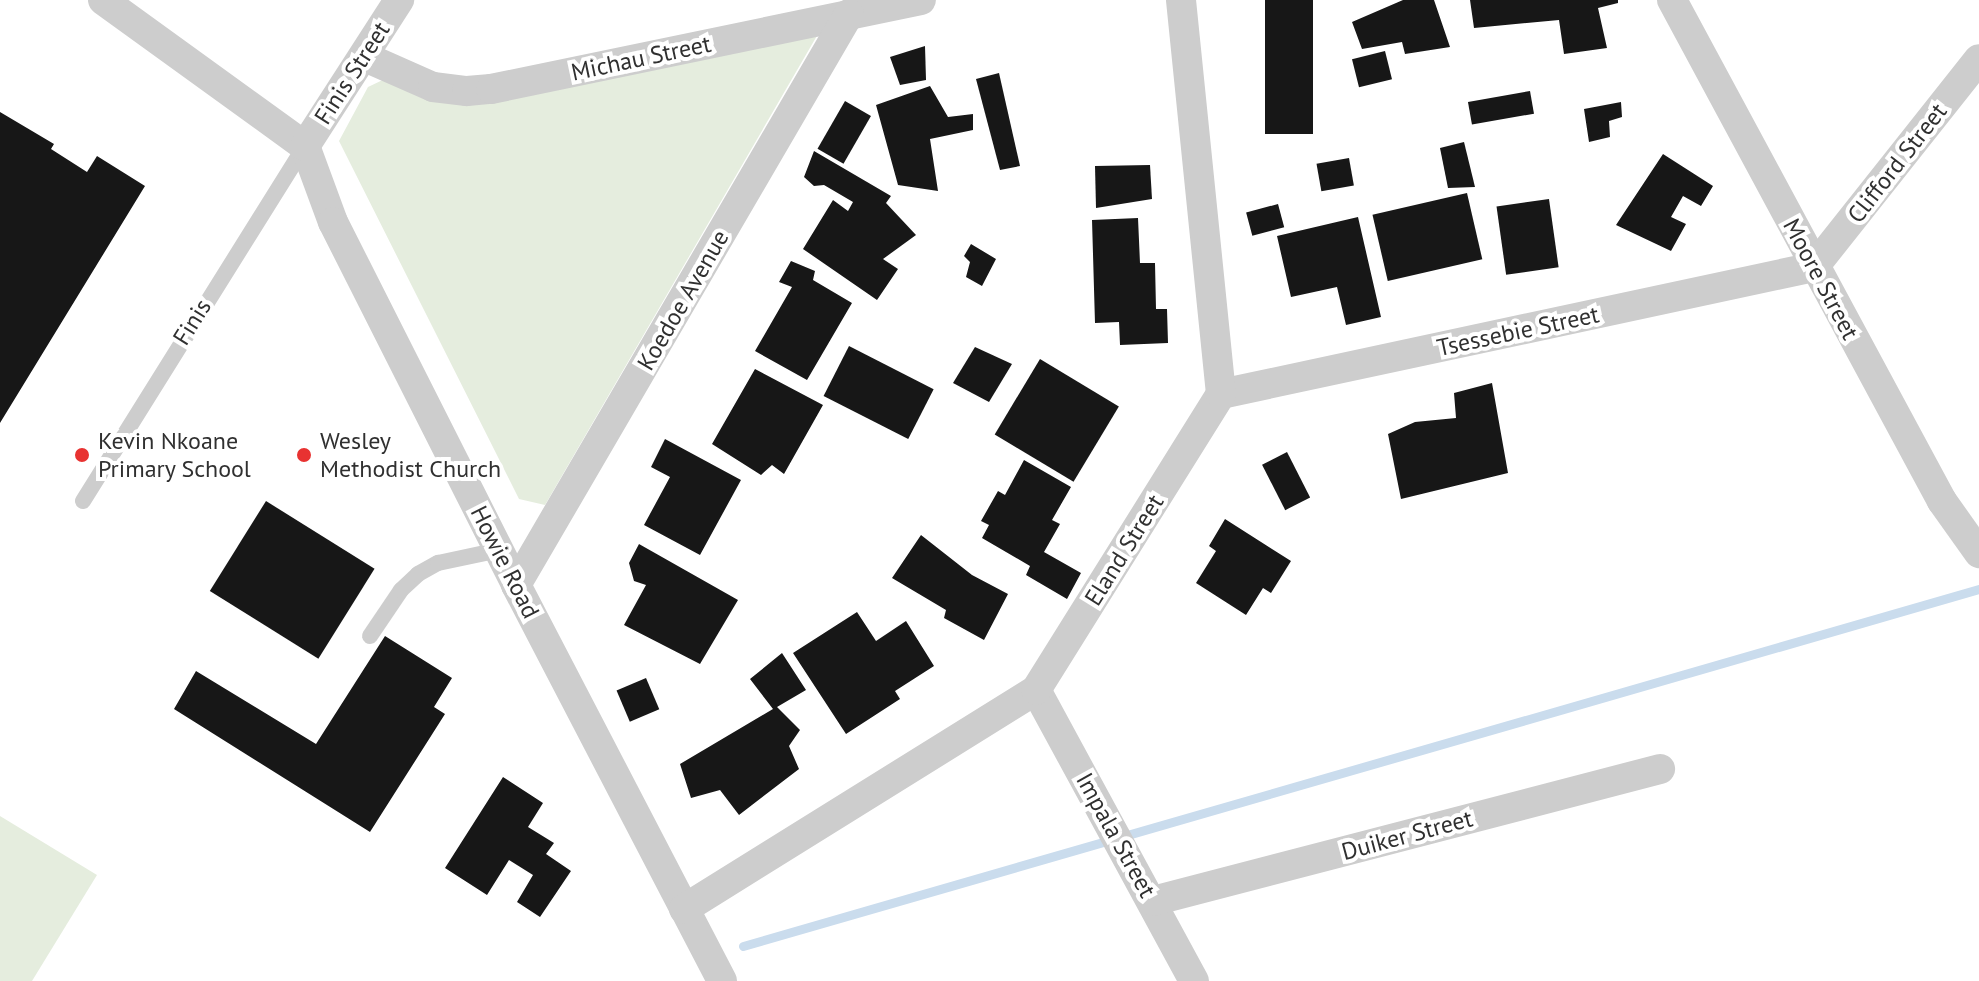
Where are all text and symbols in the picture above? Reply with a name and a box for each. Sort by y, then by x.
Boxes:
street label: Finis Street [308,16,396,130]
street label: Michau Street [569,29,713,87]
street label: Clifford Street [1841,97,1953,229]
street label: Moore Street [1777,214,1865,344]
street label: Koedoe Avenue [631,224,735,376]
street label: Finis [167,294,217,350]
street label: Tsessebie Street [1434,300,1602,362]
place label: Kevin Nkoane Primary School [98,427,252,483]
place label: Wesley Methodist Church [320,427,501,483]
marker: Kevin Nkoane Primary School [73,446,91,464]
marker: Wesley Methodist Church [295,446,313,464]
street label: Eland Street [1079,489,1169,611]
street label: Howie Road [464,501,546,623]
street label: Impala Street [1070,768,1162,902]
street label: Duiker Street [1338,804,1476,866]

